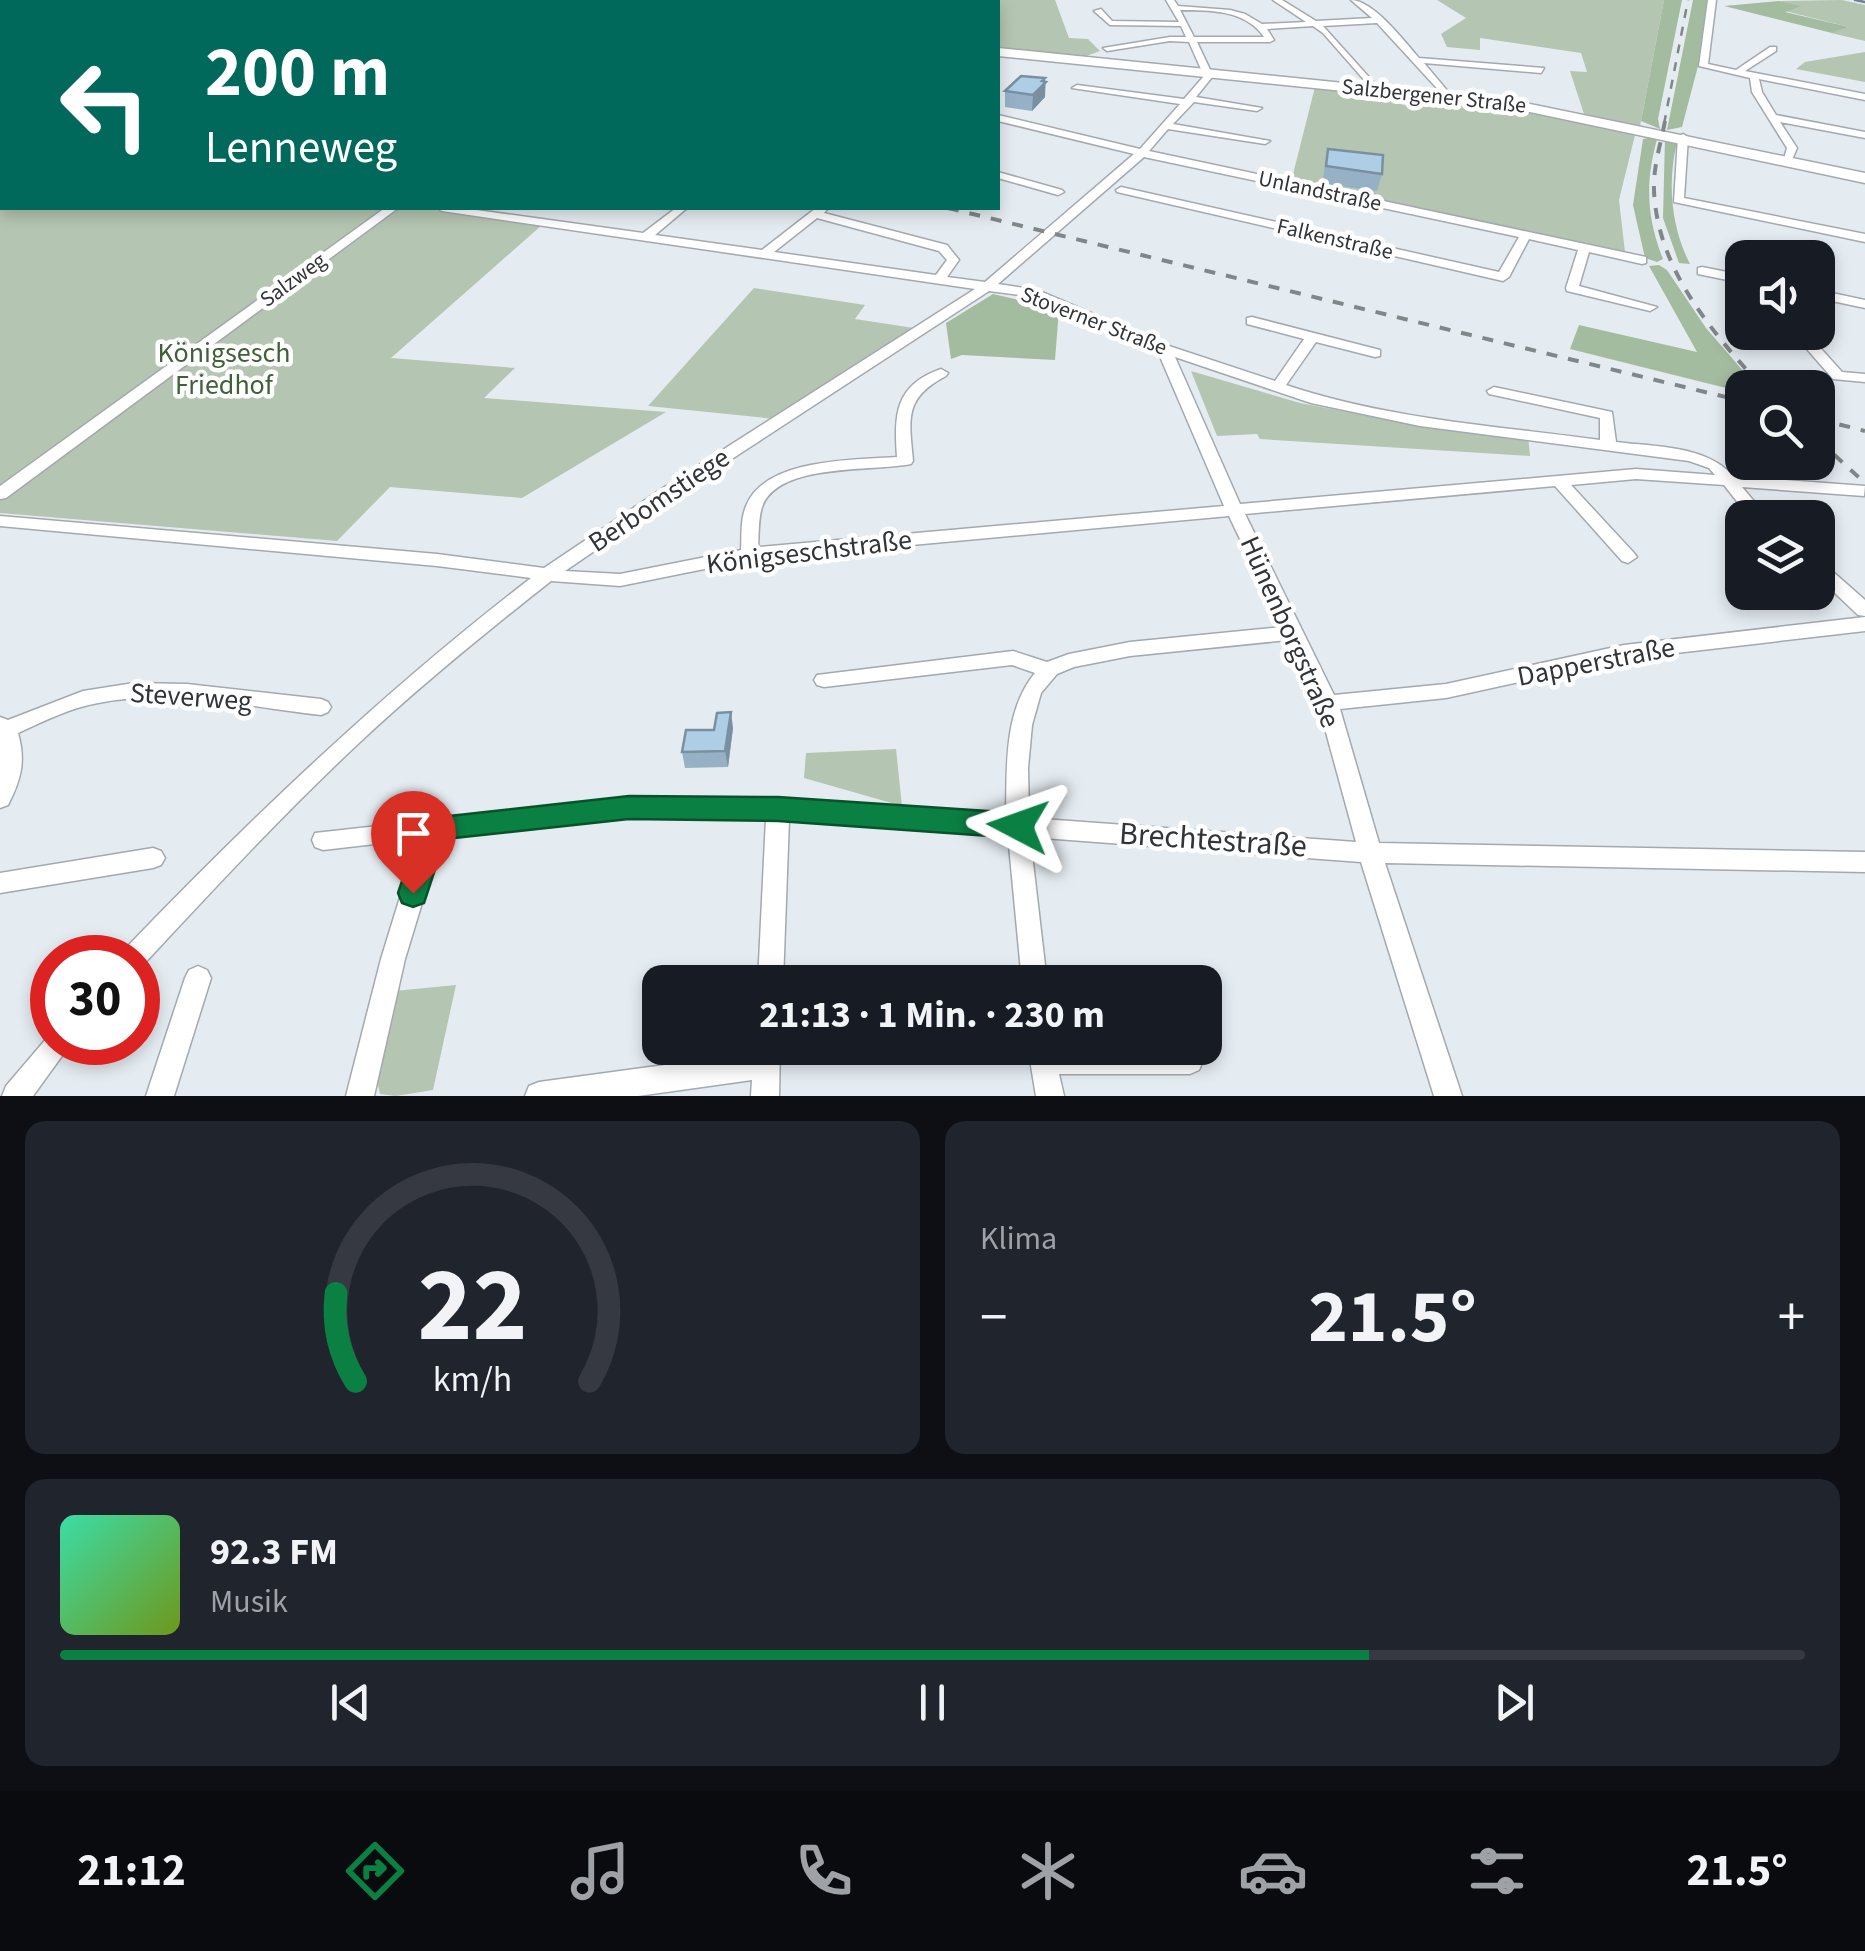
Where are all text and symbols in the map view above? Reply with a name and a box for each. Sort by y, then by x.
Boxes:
text: 200 m [205,23,390,123]
icon: left [40,40,170,170]
street label: Salzbergener Straße [1340,70,1528,122]
text: Lenneweg [205,116,397,180]
street label: Unlandstraße [1255,162,1385,220]
street label: Falkenstraße [1274,210,1396,268]
map controls [1725,240,1835,610]
button: sound [1725,240,1835,350]
street label: Salzweg [253,245,333,315]
street label: Stoverner Straße [1016,278,1172,364]
park label: Königsesch Friedhof [158,333,290,405]
button: search [1725,370,1835,480]
street label: Berbomstiege [580,438,738,562]
button: layers [1725,500,1835,610]
street label: Königseschstraße [704,520,914,584]
street label: Hünenborgstraße [1230,530,1350,734]
street label: Dapperstraße [1514,627,1678,697]
street label: Steverweg [129,673,253,721]
position arrow [966,774,1070,878]
pin [371,791,456,894]
icon: arrive [386,806,441,861]
street label: Brechtestraße [1118,810,1308,870]
speed limit sign: 30 [30,935,160,1065]
text: 21:13 · 1 Min. · 230 m [759,988,1105,1042]
text: Klima [980,1216,1057,1262]
text: 22 [418,1233,527,1381]
text: 21.5° [1308,1264,1477,1371]
text: − [980,1279,1007,1357]
text: + [1778,1279,1805,1357]
text: km/h [433,1354,512,1405]
text: 92.3 FM [210,1525,338,1579]
text: Musik [210,1579,288,1625]
icon: previous [323,1675,378,1730]
icon: pause [905,1675,960,1730]
icon: next [1487,1675,1542,1730]
icon: directions [340,1836,410,1906]
icon: music [565,1836,635,1906]
icon: phone [789,1836,859,1906]
icon: climate [1013,1836,1083,1906]
icon: car [1238,1836,1308,1906]
icon: filters [1462,1836,1532,1906]
text: 21:12 [77,1839,186,1903]
text: 21.5° [1686,1839,1788,1903]

